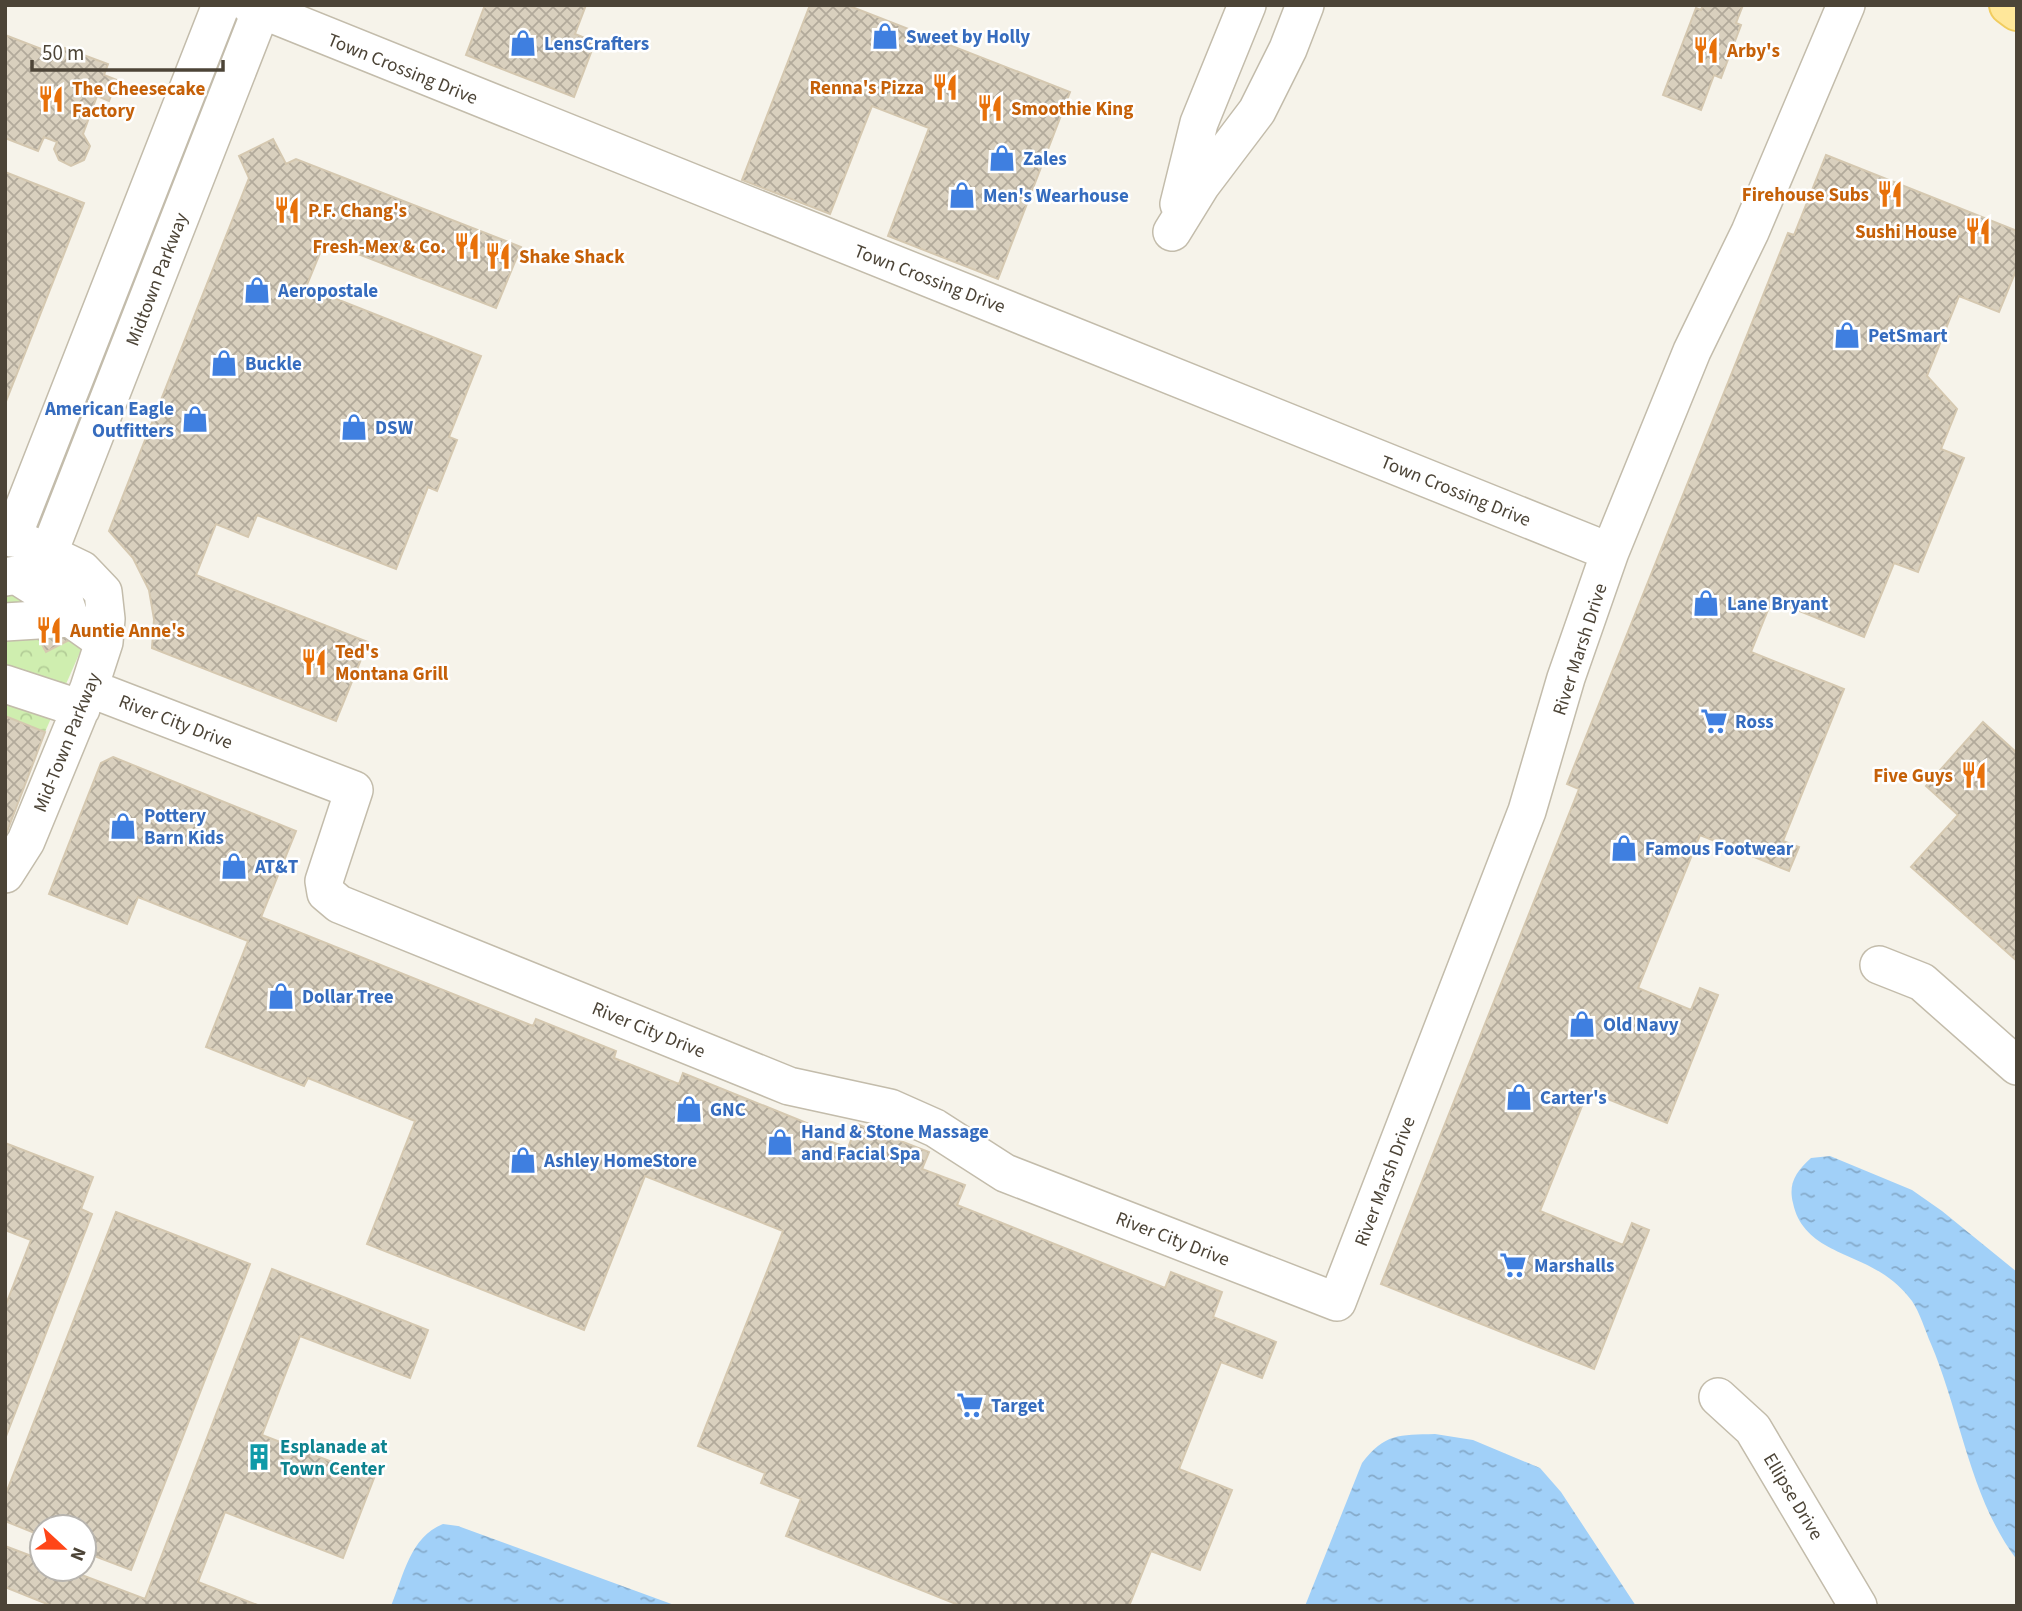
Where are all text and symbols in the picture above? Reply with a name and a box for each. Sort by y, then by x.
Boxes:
shop icon: Sweet by Holly [870,21,900,51]
place label: Sweet by Holly [906,24,1030,51]
street label: Town Crossing Drive [323,27,482,112]
scale bar [32,28,222,72]
shop icon: LensCrafters [508,28,538,58]
place label: LensCrafters [544,31,649,58]
restaurant icon: Arby's [1691,35,1721,65]
text: 50 m [42,38,84,68]
place label: Arby's [1726,38,1780,65]
restaurant icon: Renna's Pizza [930,72,960,102]
place label: Renna's Pizza [810,75,924,102]
place label: The Cheesecake Factory [72,76,205,125]
restaurant icon: The Cheesecake Factory [36,84,66,114]
restaurant icon: Smoothie King [975,93,1005,123]
place label: Smoothie King [1011,96,1133,123]
shop icon: Zales [987,143,1017,173]
place label: Zales [1023,146,1067,173]
restaurant icon: Firehouse Subs [1875,179,1905,209]
shop icon: Men's Wearhouse [947,180,977,210]
place label: Firehouse Subs [1742,182,1869,209]
place label: Men's Wearhouse [983,183,1129,210]
restaurant icon: P.F. Chang's [272,195,302,225]
place label: P.F. Chang's [308,198,407,225]
street label: Midtown Parkway [120,209,195,350]
restaurant icon: Sushi House [1963,216,1993,246]
place label: Sushi House [1855,219,1957,246]
restaurant icon: Fresh-Mex & Co. [452,231,482,261]
place label: Fresh-Mex & Co. [312,234,446,261]
street label: Town Crossing Drive [850,238,1009,321]
restaurant icon: Shake Shack [483,241,513,271]
place label: Shake Shack [519,244,625,271]
shop icon: Aeropostale [242,275,272,305]
place label: Aeropostale [277,278,378,305]
shop icon: PetSmart [1832,320,1862,350]
place label: PetSmart [1868,323,1948,350]
shop icon: Buckle [209,348,239,378]
place label: Buckle [245,351,302,378]
place label: American Eagle Outfitters [44,396,174,445]
shop icon: American Eagle Outfitters [180,404,210,434]
shop icon: DSW [339,412,369,442]
place label: DSW [375,415,414,442]
street label: Town Crossing Drive [1376,449,1535,534]
street label: River Marsh Drive [1546,580,1614,719]
shop icon: Lane Bryant [1691,588,1721,618]
place label: Lane Bryant [1727,591,1828,618]
restaurant icon: Auntie Anne's [34,615,64,645]
place label: Auntie Anne's [69,618,185,645]
place label: Ted's Montana Grill [335,639,449,688]
restaurant icon: Ted's Montana Grill [299,647,329,677]
street label: Mid-Town Parkway [27,669,108,816]
street label: River City Drive [115,688,236,756]
supermarket icon: Ross [1699,706,1729,736]
place label: Ross [1735,709,1774,736]
restaurant icon: Five Guys [1959,760,1989,790]
place label: Five Guys [1873,763,1953,790]
place label: Pottery Barn Kids [144,803,224,852]
shop icon: Pottery Barn Kids [108,811,138,841]
shop icon: Famous Footwear [1609,833,1639,863]
place label: Famous Footwear [1645,836,1794,863]
shop icon: AT&T [219,851,249,881]
place label: AT&T [254,854,299,881]
shop icon: Dollar Tree [266,981,296,1011]
place label: Dollar Tree [302,984,394,1011]
street label: River City Drive [588,995,709,1065]
shop icon: Old Navy [1567,1009,1597,1039]
place label: Old Navy [1603,1012,1679,1039]
shop icon: Carter's [1504,1082,1534,1112]
place label: Carter's [1540,1085,1607,1112]
shop icon: GNC [674,1094,704,1124]
place label: GNC [710,1097,746,1124]
street label: River Marsh Drive [1348,1113,1423,1250]
place label: Hand & Stone Massage and Facial Spa [801,1119,989,1168]
shop icon: Hand & Stone Massage and Facial Spa [765,1127,795,1157]
shop icon: Ashley HomeStore [508,1145,538,1175]
place label: Ashley HomeStore [543,1148,697,1175]
street label: River City Drive [1112,1205,1233,1273]
supermarket icon: Marshalls [1498,1250,1528,1280]
place label: Marshalls [1534,1253,1614,1280]
supermarket icon: Target [955,1390,985,1420]
place label: Target [991,1393,1044,1420]
place label: Esplanade at Town Center [280,1434,388,1483]
building icon: Esplanade at Town Center [244,1442,274,1472]
street label: Ellipse Drive [1756,1448,1829,1545]
north arrow [28,1513,98,1583]
text: N [62,1543,92,1565]

